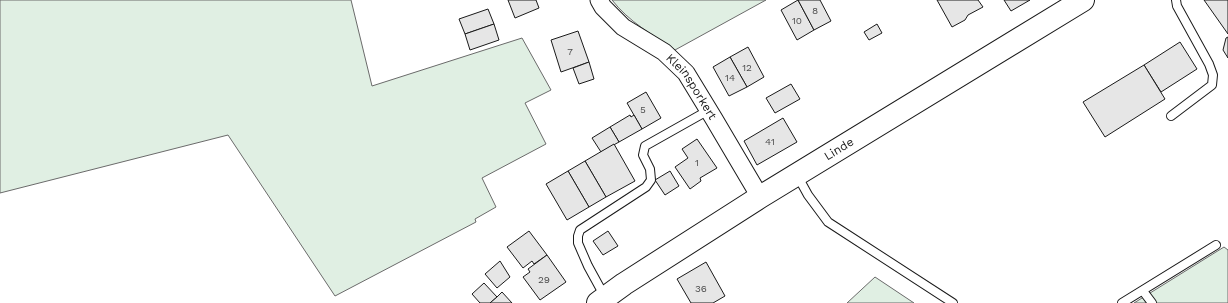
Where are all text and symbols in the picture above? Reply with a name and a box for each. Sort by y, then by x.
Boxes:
house number: 8 [812,5,818,16]
house number: 10 [792,15,802,26]
house number: 7 [567,46,573,57]
street label: Kleinsporkert [663,51,720,122]
house number: 12 [742,62,752,73]
house number: 14 [725,72,735,83]
house number: 5 [640,104,646,115]
street label: Linde [821,134,856,163]
house number: 41 [765,136,775,147]
house number: 1 [695,157,699,168]
house number: 29 [538,274,550,285]
house number: 36 [695,283,707,294]

